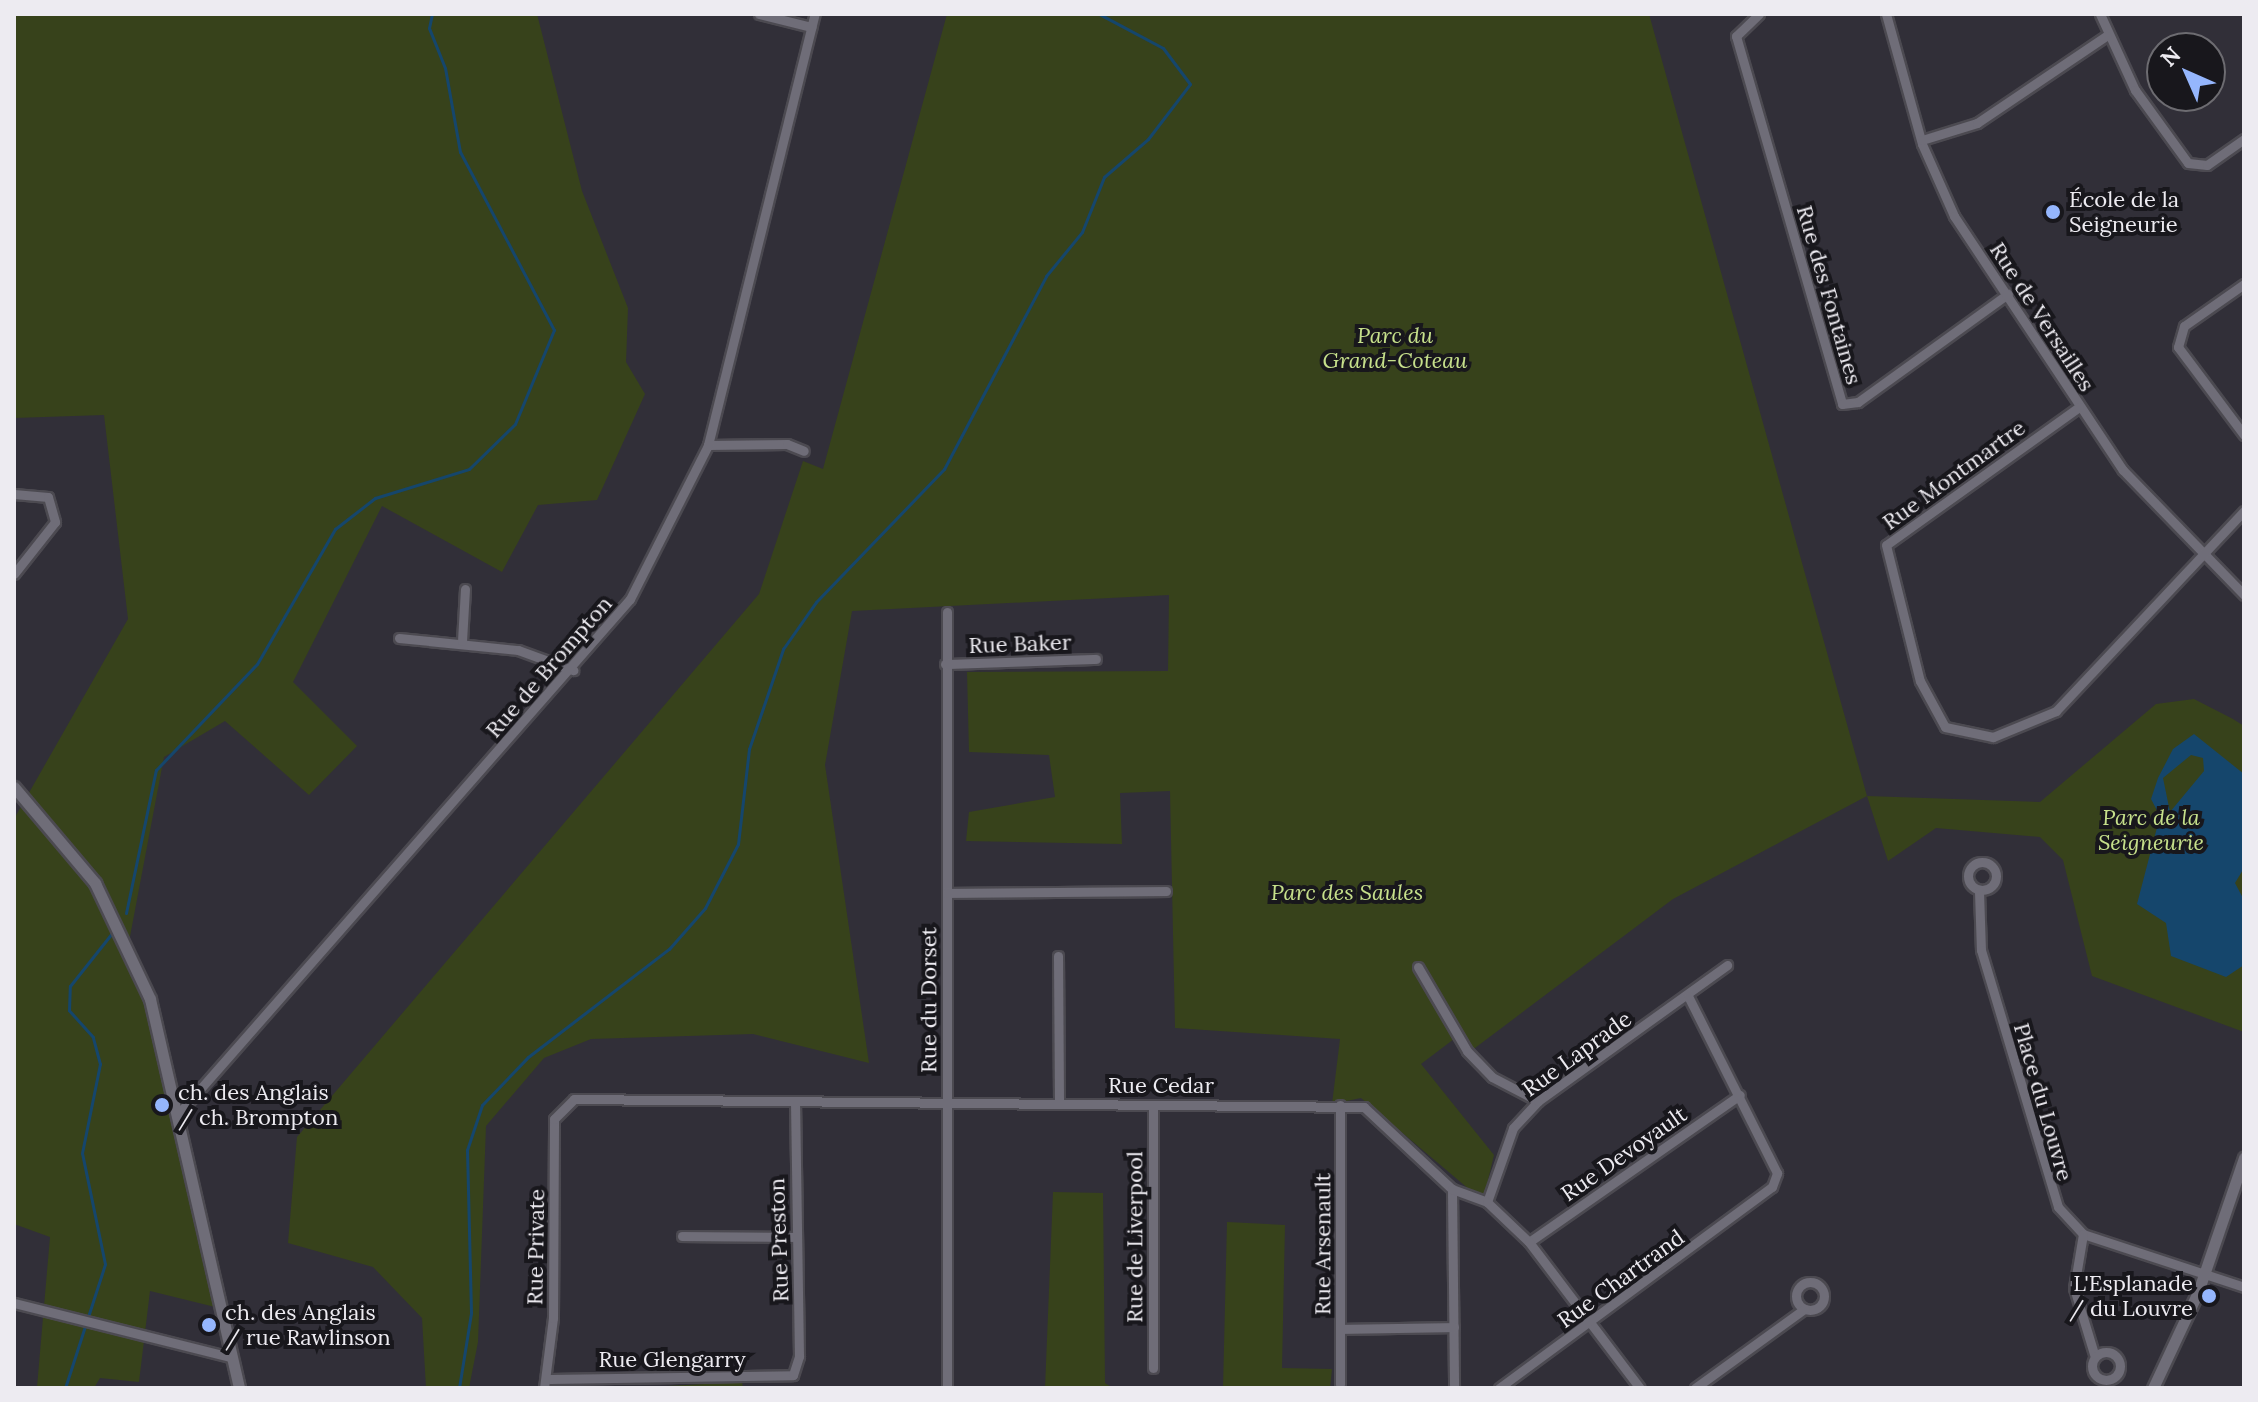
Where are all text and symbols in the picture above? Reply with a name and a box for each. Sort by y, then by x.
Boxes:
north arrow [2146,32,2226,112]
text: N [2155,41,2186,72]
place label: École de la Seigneurie [2069,186,2179,238]
street label: Rue des Fontaines [1791,202,1867,388]
marker: École de la Seigneurie [2044,203,2062,221]
street label: Rue de Versailles [1984,238,2100,396]
park label: Parc du Grand-Coteau [1323,322,1467,374]
street label: Rue Montmartre [1878,414,2030,536]
street label: Rue de Brompton [480,591,618,743]
street label: Rue Baker [968,629,1072,659]
park label: Parc de la Seigneurie [2098,804,2204,856]
park label: Parc des Saules [1271,880,1423,906]
street label: Rue du Dorset [916,927,942,1073]
street label: Rue Laprade [1517,1006,1637,1102]
street label: Place du Louvre [2008,1020,2078,1184]
street label: Rue Cedar [1108,1073,1214,1099]
place label: ch. des Anglais / ch. Brompton [178,1079,338,1130]
marker: ch. des Anglais / ch. Brompton [153,1096,171,1114]
street label: Rue Devoyault [1556,1101,1692,1207]
street label: Rue de Liverpool [1122,1151,1148,1323]
street label: Rue Arsenault [1310,1173,1336,1315]
street label: Rue Preston [764,1177,794,1303]
street label: Rue Private [522,1189,550,1305]
street label: Rue Chartrand [1553,1224,1689,1334]
place label: L'Esplanade / du Louvre [2069,1270,2193,1322]
marker: L'Esplanade / du Louvre [2200,1287,2218,1305]
place label: ch. des Anglais / rue Rawlinson [225,1299,391,1350]
marker: ch. des Anglais / rue Rawlinson [200,1316,218,1334]
street label: Rue Glengarry [598,1347,746,1373]

